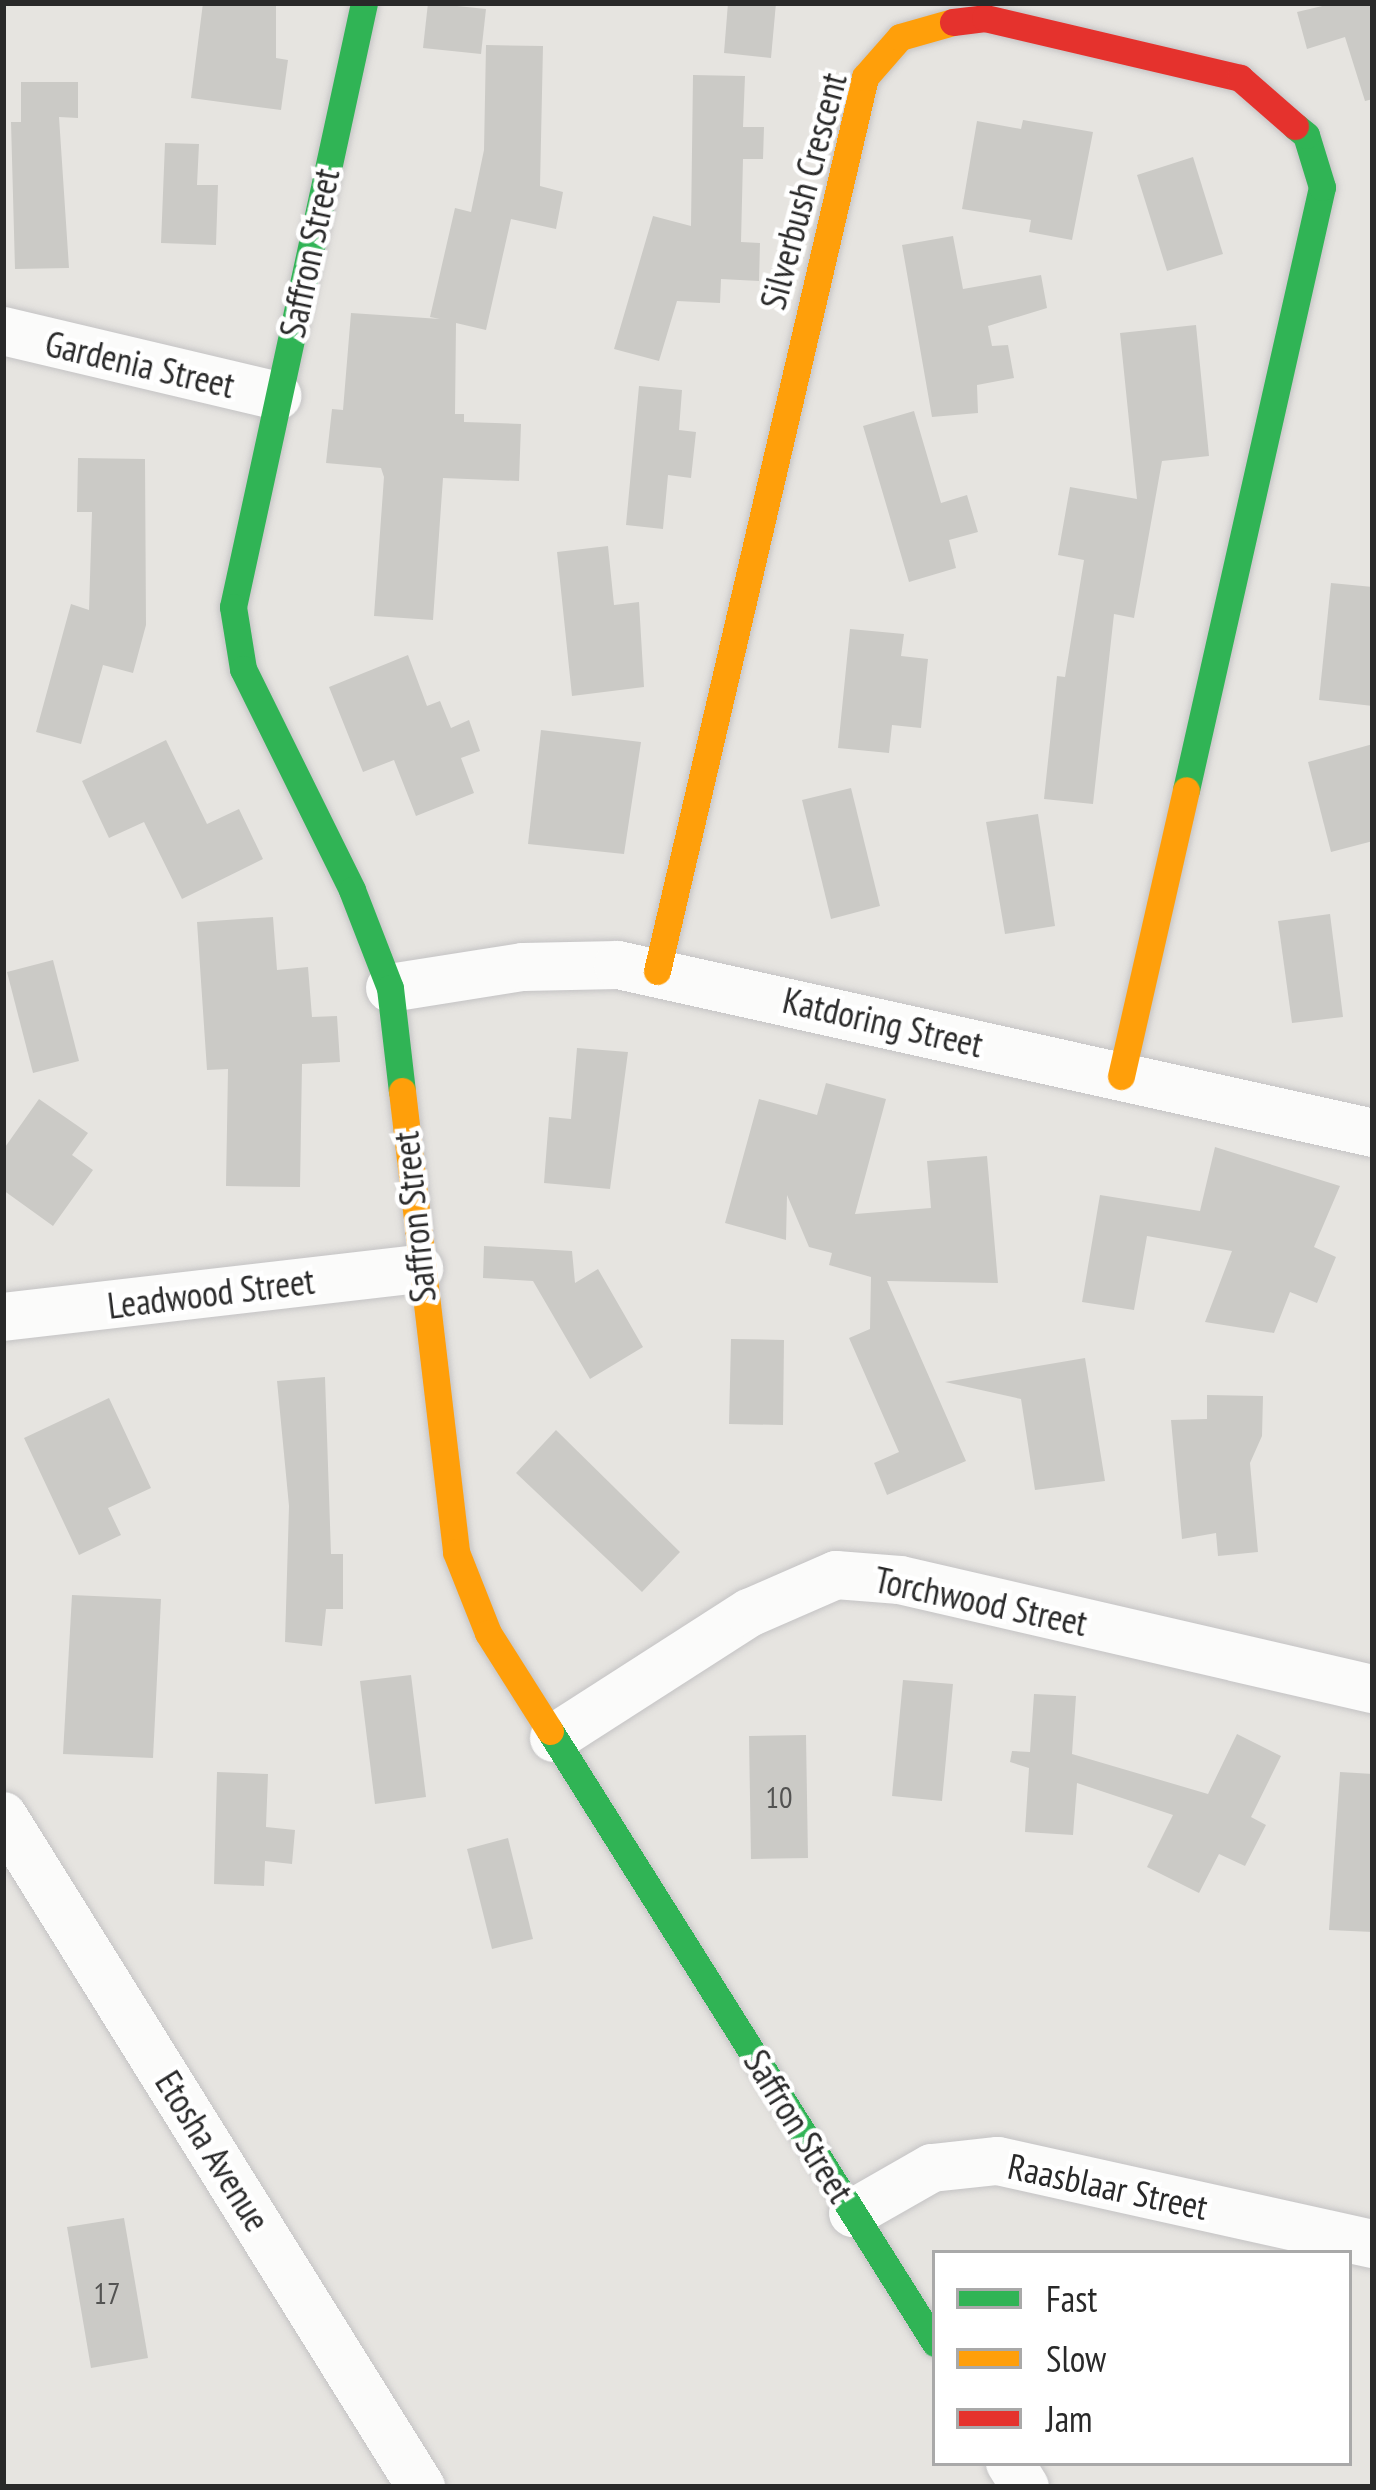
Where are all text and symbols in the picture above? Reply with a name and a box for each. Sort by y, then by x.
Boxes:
street label: Silverbush Crescent [751,68,855,314]
street label: Saffron Street [270,165,348,341]
street label: Gardenia Street [41,321,239,407]
street label: Katdoring Street [779,978,987,1066]
street label: Saffron Street [384,1129,444,1305]
street label: Leadwood Street [105,1259,317,1327]
street label: Torchwood Street [871,1557,1091,1645]
house number: 10 [766,1779,792,1815]
street label: Saffron Street [735,2042,863,2210]
street label: Etosha Avenue [147,2063,279,2239]
street label: Raasblaar Street [1004,2144,1212,2228]
legend [932,2250,1352,2466]
house number: 17 [94,2275,120,2311]
text: Fast [1046,2275,1097,2322]
text: Slow [1046,2335,1106,2382]
text: Jam [1046,2395,1093,2442]

